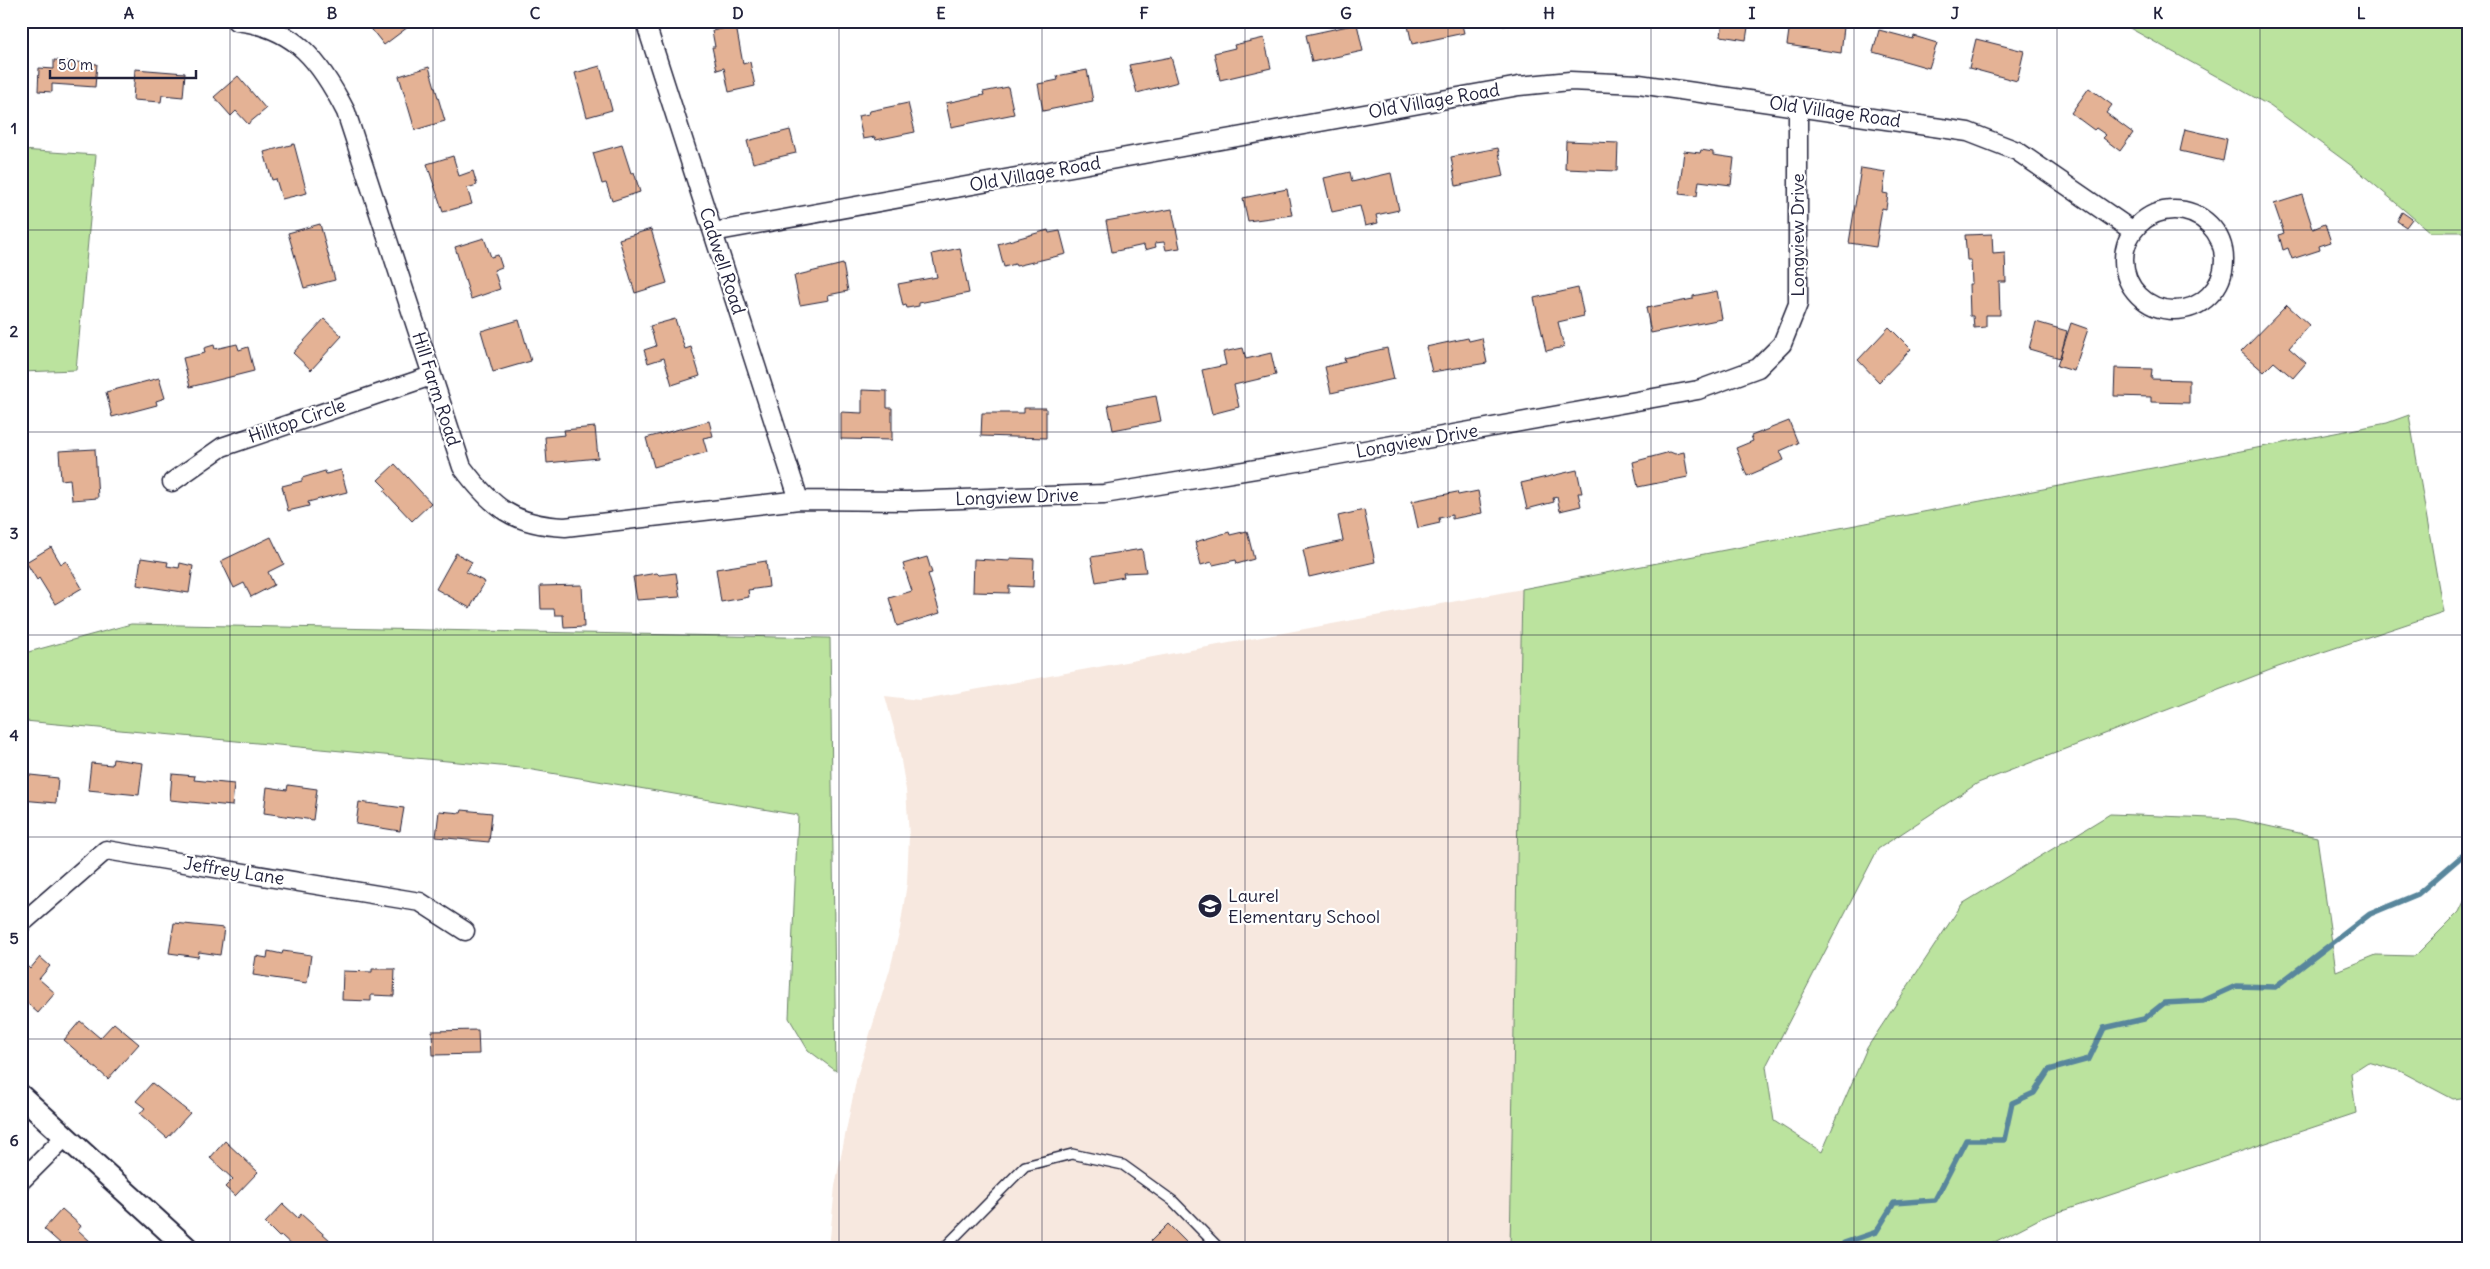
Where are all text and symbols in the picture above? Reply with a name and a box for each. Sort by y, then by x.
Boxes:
text: A [124,3,134,23]
text: B [327,3,338,23]
text: C [530,3,541,23]
text: D [732,3,744,23]
text: E [936,3,946,23]
text: F [1139,3,1149,23]
text: G [1340,3,1352,23]
text: H [1543,3,1555,23]
text: I [1749,3,1756,23]
text: J [1951,3,1960,23]
text: K [2153,3,2163,23]
text: L [2357,3,2366,23]
scale bar [50,48,196,80]
text: 50 m [58,55,93,74]
street label: Old Village Road [1367,78,1502,123]
street label: Old Village Road [1768,91,1903,132]
text: 1 [11,118,17,138]
street label: Old Village Road [968,151,1103,196]
street label: Longview Drive [1786,173,1809,297]
street label: Cadwell Road [694,205,751,318]
text: 2 [10,321,19,341]
street label: Hill Farm Road [407,329,466,449]
street label: Hilltop Circle [245,393,349,448]
street label: Longview Drive [1354,418,1480,463]
street label: Longview Drive [955,483,1079,510]
text: 3 [9,523,19,543]
text: 4 [9,725,19,745]
street label: Jeffrey Lane [182,851,286,890]
place label: Laurel Elementary School [1228,884,1380,928]
school or university icon: Laurel Elementary School [1197,893,1223,919]
text: 5 [9,928,19,948]
text: 6 [9,1130,19,1150]

